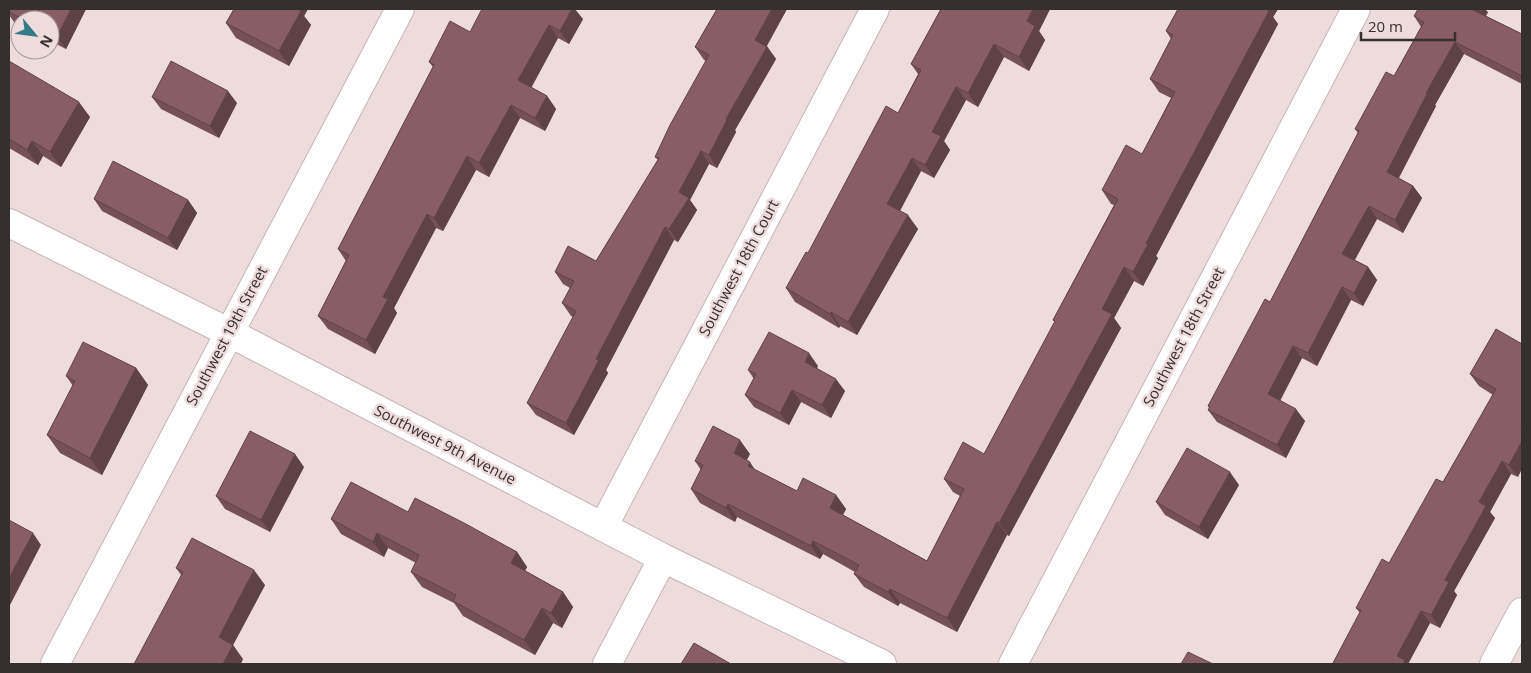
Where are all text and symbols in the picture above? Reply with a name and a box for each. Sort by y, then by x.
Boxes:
north arrow [10,10,60,60]
scale bar [1361,10,1455,42]
text: 20 m [1368,16,1403,36]
text: N [36,32,58,51]
street label: Southwest 18th Court [694,196,783,339]
street label: Southwest 19th Street [181,262,271,409]
street label: Southwest 18th Street [1138,263,1228,410]
street label: Southwest 9th Avenue [371,400,520,489]

